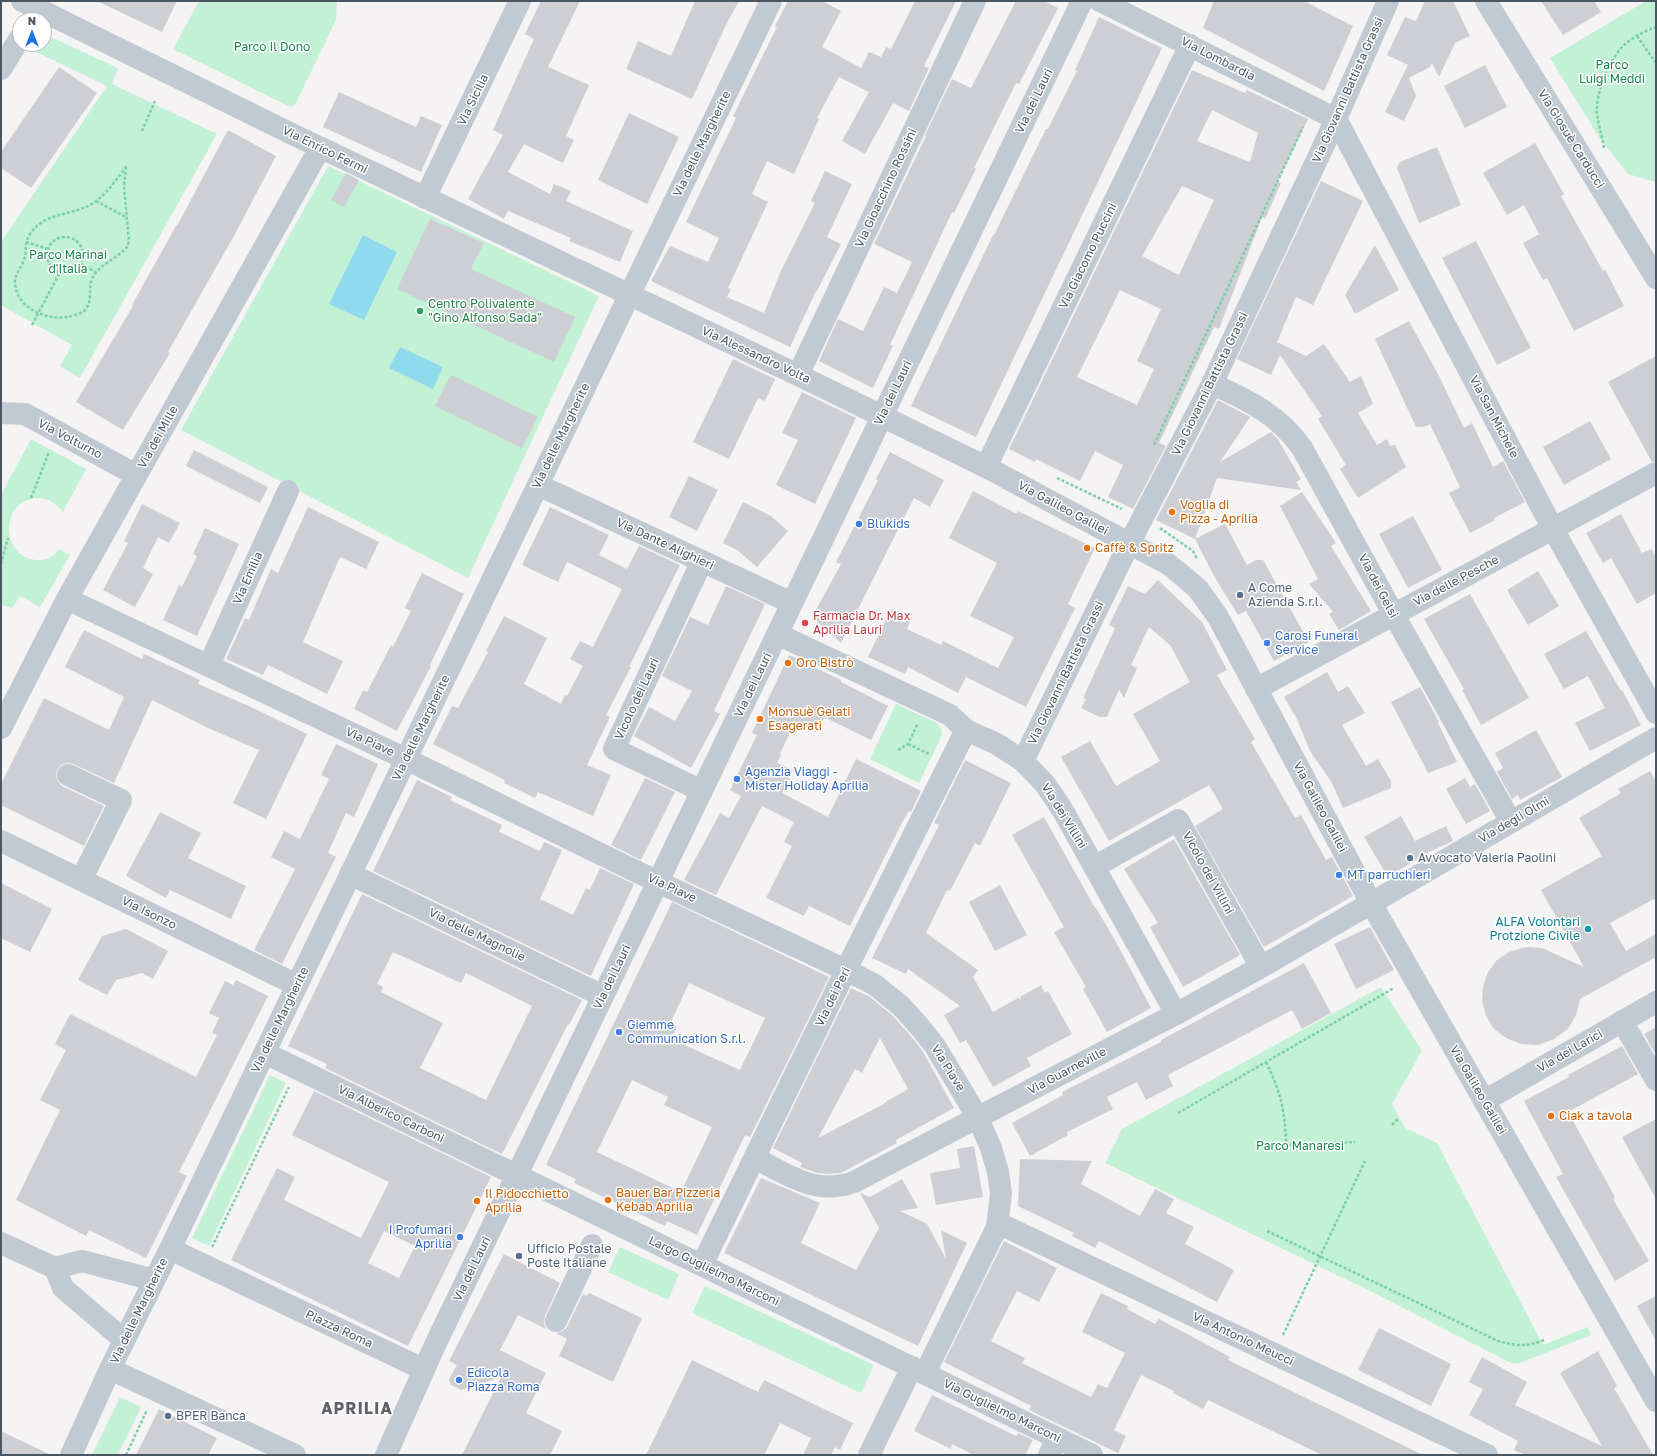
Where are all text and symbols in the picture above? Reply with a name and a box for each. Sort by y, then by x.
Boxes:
north arrow [12,12,52,52]
text: N [28,14,36,27]
street label: Via Giovanni Battista Grassi [1309,15,1387,165]
street label: Via Lombardia [1178,34,1258,84]
park label: Parco Il Dono [234,40,310,54]
park label: Parco Luigi Meddi [1579,58,1645,86]
street label: Via dei Lauri [1012,66,1056,136]
street label: Via Sicilia [454,72,492,128]
street label: Via Giosuè Carducci [1535,87,1607,191]
street label: Via delle Margherite [670,89,734,199]
street label: Via Enrico Fermi [280,123,370,177]
street label: Via Gioacchino Rossini [852,126,920,250]
street label: Via Giacomo Puccini [1056,201,1120,311]
park label: Parco Marinai d'Italia [29,248,107,276]
place label: Centro Polivalente "Gino Alfonso Sada" [428,297,542,325]
marker: Centro Polivalente "Gino Alfonso Sada" [415,306,425,316]
street label: Via Giovanni Battista Grassi [1169,310,1251,458]
street label: Via Alessandro Volta [699,323,813,387]
street label: Via dei Lauri [871,358,915,428]
street label: Via San Michele [1466,373,1522,461]
street label: Via delle Margherite [529,381,593,491]
street label: Via dei Mille [135,403,181,471]
street label: Via Volturno [36,416,104,462]
street label: Via Galileo Galilei [1015,478,1111,538]
place label: Voglia di Pizza - Aprilia [1180,498,1258,526]
marker: Voglia di Pizza - Aprilia [1167,507,1177,517]
street label: Via Dante Alighieri [614,515,716,573]
place label: Blukids [867,517,910,531]
marker: Blukids [854,519,864,529]
place label: Caffè & Spritz [1095,541,1174,555]
marker: Caffè & Spritz [1082,543,1092,553]
street label: Via Emilia [230,549,266,607]
street label: Via dei Gelsi [1355,552,1401,620]
street label: Via delle Pesche [1411,552,1501,610]
place label: A Come Azienda S.r.l. [1248,581,1323,609]
marker: A Come Azienda S.r.l. [1235,590,1245,600]
street label: Via Giovanni Battista Grassi [1025,599,1107,747]
place label: Farmacia Dr. Max Aprilia Lauri [813,609,910,637]
marker: Farmacia Dr. Max Aprilia Lauri [800,618,810,628]
place label: Carosi Funeral Service [1275,629,1358,657]
marker: Carosi Funeral Service [1262,638,1272,648]
street label: Via dei Lauri [731,650,775,720]
street label: Vicolo dei Lauri [612,656,662,742]
place label: Oro Bistrò [796,656,854,670]
marker: Oro Bistrò [783,658,793,668]
street label: Via delle Margherite [389,673,453,783]
place label: Monsuè Gelati Esagerati [768,705,850,733]
marker: Monsuè Gelati Esagerati [755,714,765,724]
street label: Via Piave [343,724,397,760]
street label: Via Galileo Galilei [1290,759,1350,855]
place label: Agenzia Viaggi - Mister Holiday Aprilia [745,765,869,793]
marker: Agenzia Viaggi - Mister Holiday Aprilia [732,774,742,784]
street label: Via dei Villini [1038,781,1090,851]
street label: Via degli Olmi [1476,794,1552,846]
street label: Vicolo dei Villini [1179,829,1237,917]
place label: Avvocato Valeria Paolini [1418,851,1556,865]
marker: Avvocato Valeria Paolini [1405,853,1415,863]
place label: MT parruchieri [1347,868,1431,882]
street label: Via Piave [645,870,699,906]
marker: MT parruchieri [1334,870,1344,880]
street label: Via Isonzo [119,894,179,932]
street label: Via delle Magnolie [426,905,528,965]
place label: ALFA Volontari Protzione Civile [1489,915,1580,943]
marker: ALFA Volontari Protzione Civile [1583,924,1593,934]
street label: Via dei Lauri [590,942,634,1012]
street label: Via delle Margherite [248,965,312,1075]
street label: Via dei Peri [812,965,854,1029]
place label: Giemme Communication S.r.l. [627,1018,746,1046]
marker: Giemme Communication S.r.l. [614,1027,624,1037]
street label: Via dei Larici [1535,1027,1605,1075]
street label: Via Piave [928,1042,968,1094]
street label: Via Galileo Galilei [1447,1043,1509,1137]
street label: Via Guarneville [1025,1044,1109,1098]
street label: Via Alberico Carboni [336,1082,446,1146]
place label: Ciak a tavola [1559,1109,1632,1123]
marker: Ciak a tavola [1546,1111,1556,1121]
park label: Parco Manaresi [1256,1139,1344,1153]
place label: Bauer Bar Pizzeria Kebab Aprilia [616,1186,720,1214]
place label: Il Pidocchietto Aprilia [485,1187,569,1215]
marker: Bauer Bar Pizzeria Kebab Aprilia [603,1195,613,1205]
marker: Il Pidocchietto Aprilia [472,1196,482,1206]
place label: I Profumari Aprilia [389,1223,452,1251]
marker: I Profumari Aprilia [455,1232,465,1242]
street label: Largo Guglielmo Marconi [646,1233,782,1309]
street label: Via dei Lauri [450,1234,494,1304]
place label: Ufficio Postale Poste Italiane [527,1242,611,1270]
marker: Ufficio Postale Poste Italiane [514,1251,524,1261]
street label: Via delle Margherite [107,1256,171,1366]
street label: Piazza Roma [303,1307,375,1351]
street label: Via Antonio Meucci [1190,1309,1296,1369]
place label: Edicola Piazza Roma [467,1366,540,1394]
marker: Edicola Piazza Roma [454,1375,464,1385]
street label: Via Guglielmo Marconi [941,1376,1063,1446]
district label: APRILIA [321,1399,393,1419]
place label: BPER Banca [176,1409,246,1423]
marker: BPER Banca [163,1411,173,1421]

